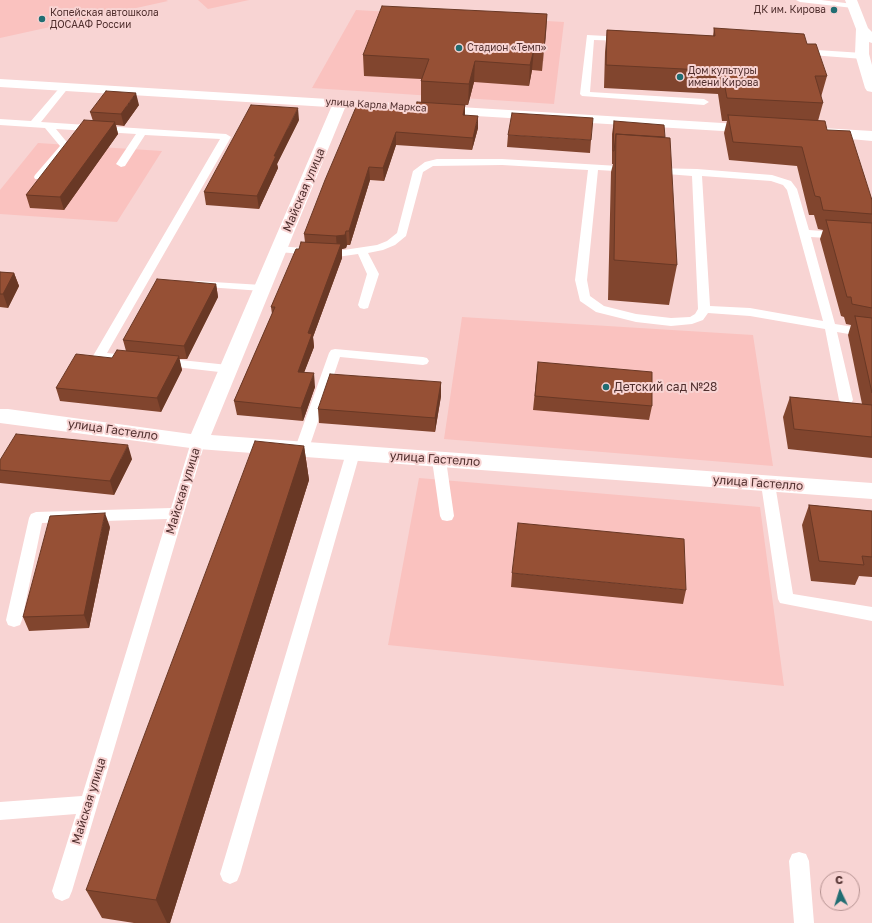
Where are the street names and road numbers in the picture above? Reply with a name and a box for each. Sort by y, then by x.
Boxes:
street label: улица Карла Маркса [325,95,427,115]
street label: Майская улица [280,146,328,234]
street label: улица Гастелло [67,417,159,443]
street label: Майская улица [163,446,203,536]
street label: улица Гастелло [389,449,481,469]
street label: улица Гастелло [712,473,804,493]
street label: Майская улица [69,756,109,846]

